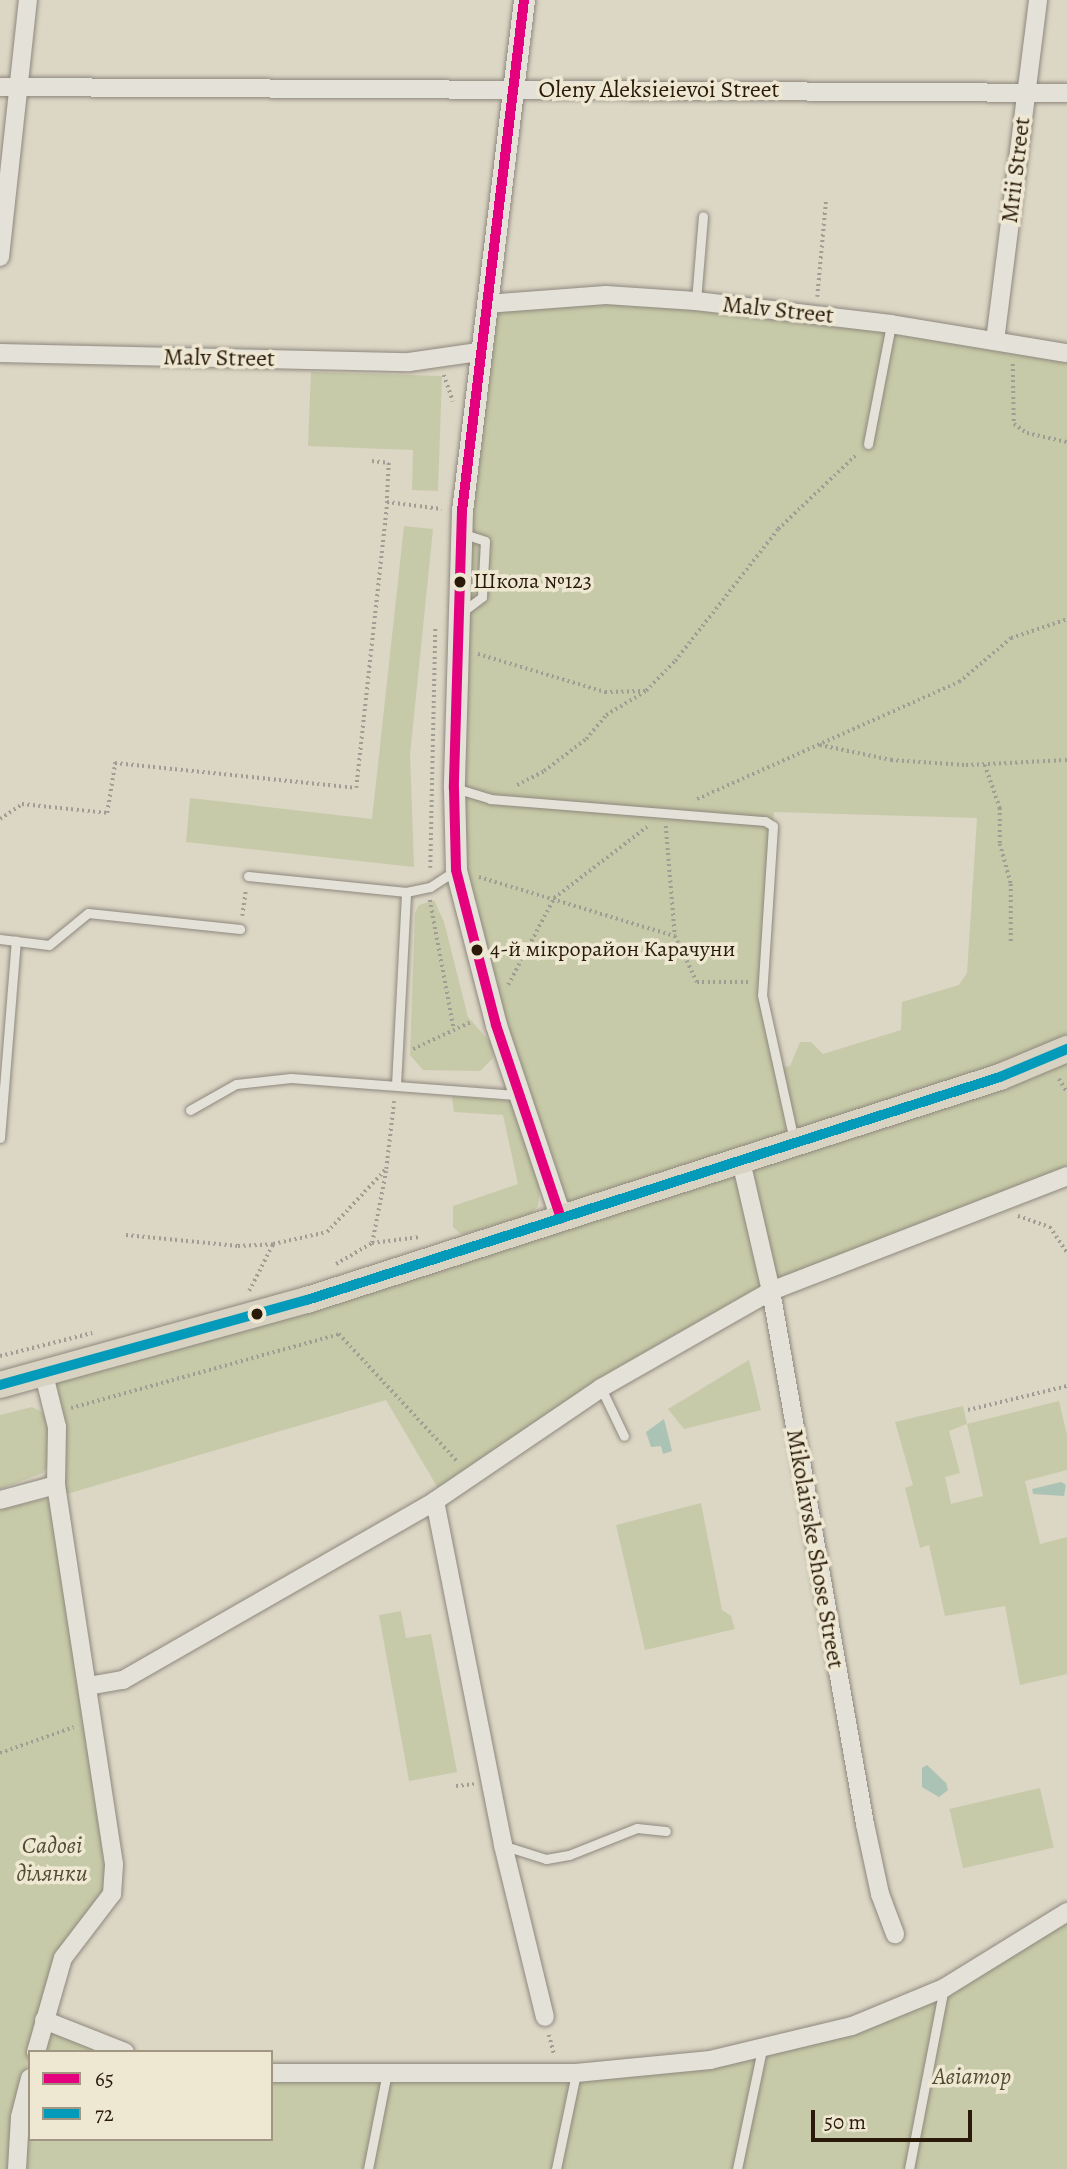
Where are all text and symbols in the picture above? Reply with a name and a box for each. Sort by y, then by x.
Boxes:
street label: Oleny Aleksieievoi Street [539,76,779,104]
street label: Mrii Street [995,115,1037,225]
street label: Malv Street [721,290,835,330]
street label: Malv Street [163,343,275,373]
place label: Школа №123 [473,569,592,595]
marker: Школа №123 [453,575,467,589]
place label: 4-й мікрорайон Карачуни [490,937,735,963]
marker: 4-й мікрорайон Карачуни [470,943,484,957]
unlabelled marker [250,1307,264,1321]
street label: Mikolaivske Shose Street [780,1427,850,1671]
park label: Садові ділянки [16,1832,88,1888]
legend [28,2050,273,2141]
park label: Авіатор [933,2063,1011,2091]
text: 65 [95,2065,114,2093]
scale bar [815,2096,976,2140]
text: 72 [95,2100,114,2128]
text: 50 m [824,2108,866,2136]

